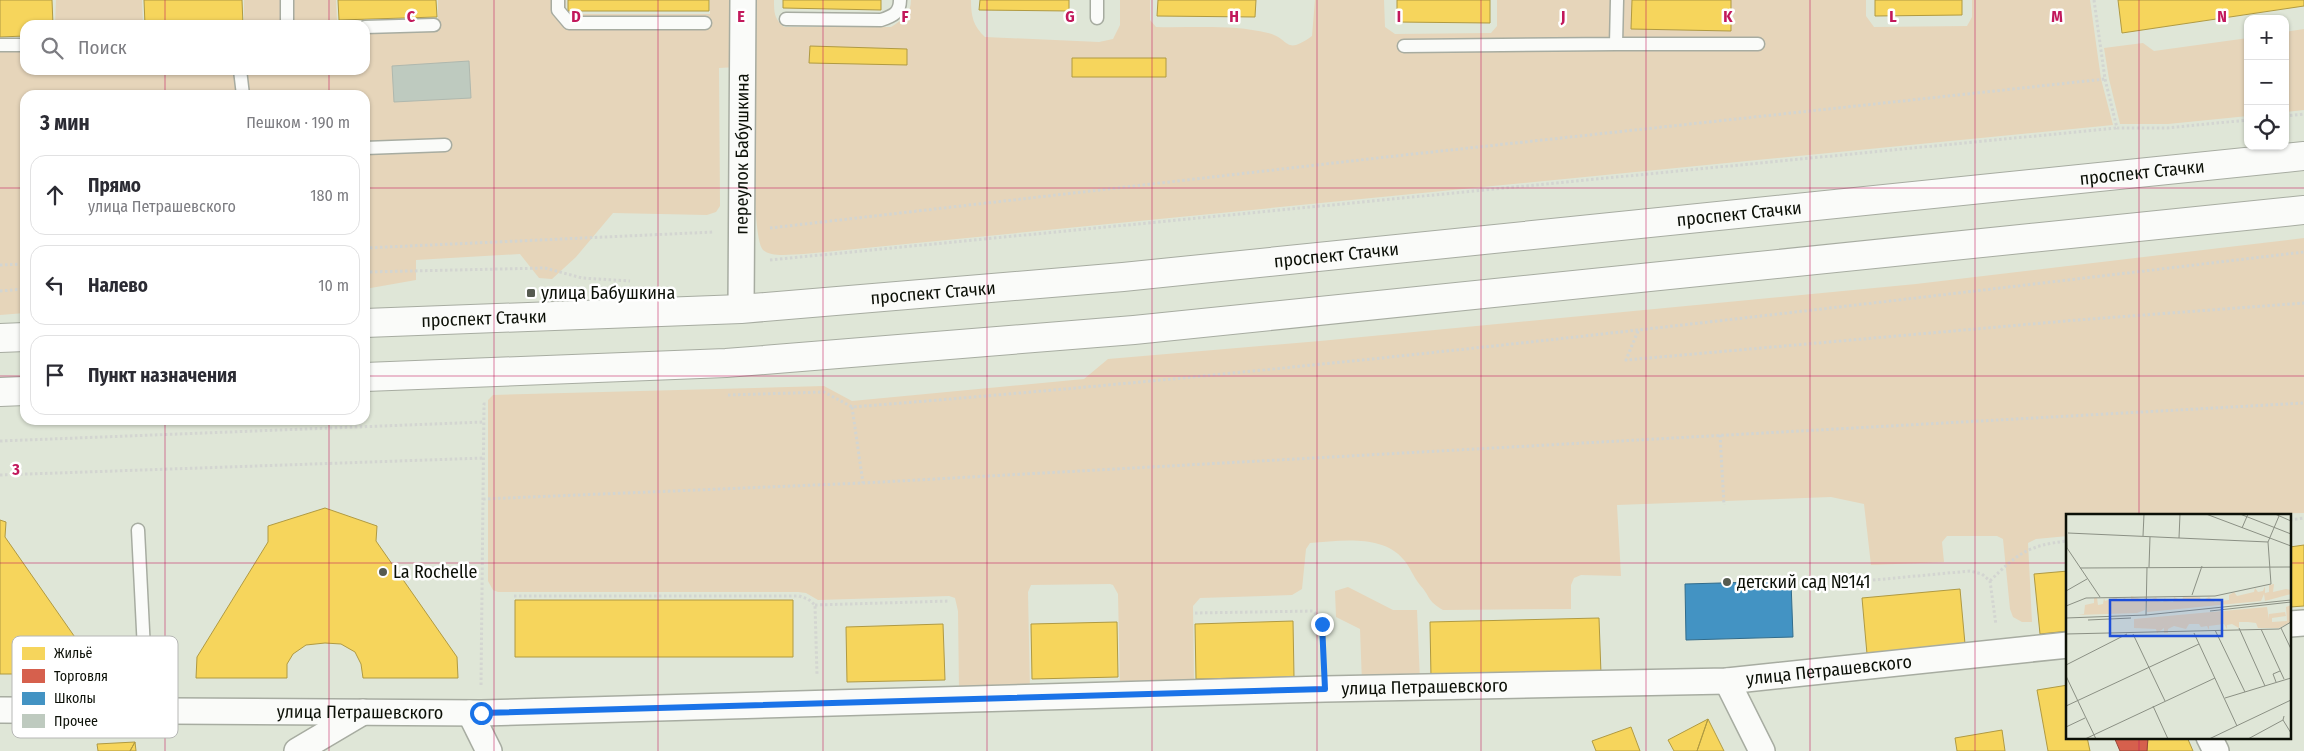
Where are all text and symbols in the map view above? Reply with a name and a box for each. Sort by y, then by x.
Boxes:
text: C [407,7,416,26]
text: D [571,7,581,26]
text: E [737,7,745,26]
text: F [901,7,909,26]
text: G [1065,7,1075,26]
text: H [1229,7,1239,26]
text: I [1397,7,1401,26]
text: J [1560,7,1565,26]
text: K [1723,7,1733,26]
text: L [1889,7,1897,26]
text: M [2051,7,2063,26]
text: N [2217,7,2227,26]
map controls [2244,15,2289,150]
button: + [2244,15,2289,60]
search box [20,20,370,75]
icon: search [38,34,66,62]
text: Поиск [78,36,127,59]
button: − [2244,60,2289,105]
street label: переулок Бабушкина [730,73,754,235]
button: locate [2244,105,2289,150]
text: 3 мин [40,110,90,136]
text: Пешком · 190 m [246,113,350,132]
street label: проспект Стачки [2078,155,2206,190]
text: Прямо [88,174,141,197]
icon: ahead [41,181,69,209]
text: 180 m [310,186,349,205]
text: улица Петрашевского [88,197,236,216]
street label: проспект Стачки [1676,197,1803,231]
street label: проспект Стачки [1273,238,1400,272]
icon: left [41,271,69,299]
text: Налево [88,274,148,297]
text: 10 m [318,276,349,295]
street label: проспект Стачки [870,277,997,309]
place label: улица Бабушкина [541,282,675,304]
marker: улица Бабушкина [525,287,537,299]
street label: проспект Стачки [421,305,547,332]
icon: arrive [41,361,69,389]
text: Пункт назначения [88,364,237,387]
text: 3 [11,460,20,479]
inset map [2066,514,2292,738]
place label: La Rochelle [393,561,477,583]
marker: La Rochelle [377,566,389,578]
place label: детский сад №141 [1737,571,1871,593]
marker: детский сад №141 [1721,576,1733,588]
route end [1311,613,1334,636]
legend [12,636,178,738]
text: Жильё [54,645,93,662]
street label: улица Петрашевского [1745,651,1913,690]
text: Торговля [54,668,108,685]
street label: улица Петрашевского [1341,674,1508,700]
text: Школы [54,690,96,707]
street label: улица Петрашевского [277,701,443,724]
route start [470,702,493,725]
text: Прочее [54,713,98,730]

